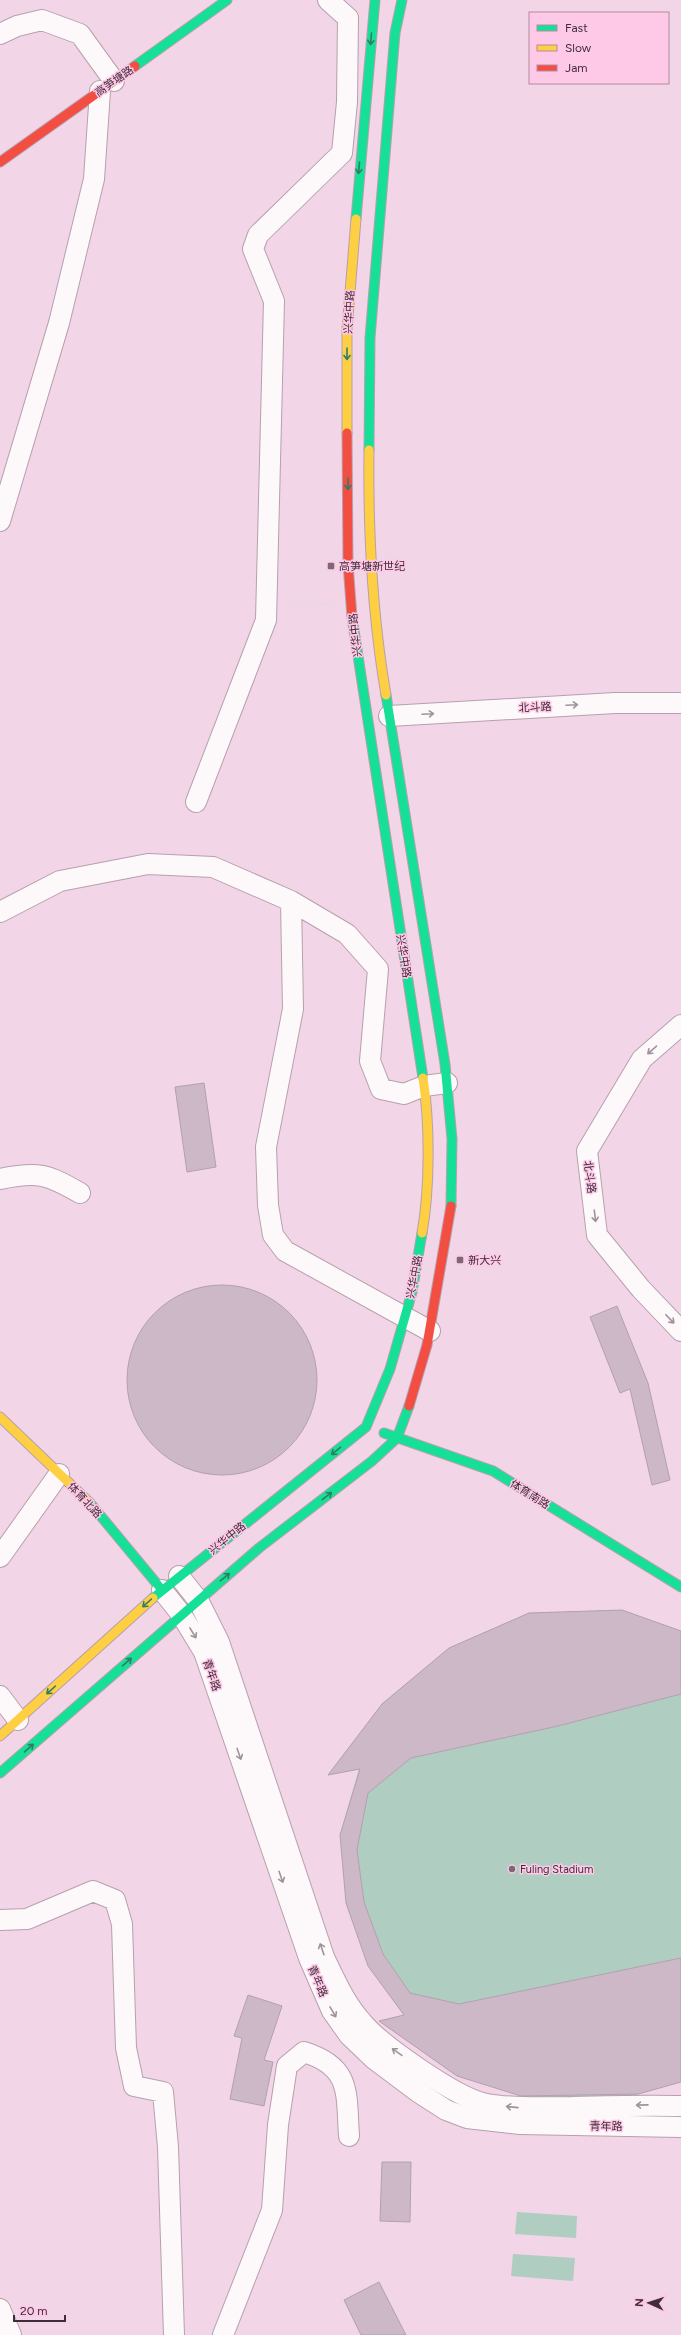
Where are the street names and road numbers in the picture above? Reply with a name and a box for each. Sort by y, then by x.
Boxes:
street label: 高笋塘路 [93,63,136,99]
street label: 兴华中路 [342,290,357,334]
street label: 兴华中路 [347,612,364,658]
street label: 北斗路 [518,700,552,715]
street label: 兴华中路 [394,933,413,979]
street label: 北斗路 [581,1160,598,1194]
street label: 兴华中路 [404,1254,425,1300]
street label: 体育南路 [508,1477,552,1512]
street label: 体育北路 [65,1480,104,1521]
street label: 兴华中路 [206,1519,249,1557]
street label: 青年路 [200,1657,223,1693]
street label: 青年路 [305,1963,330,1999]
street label: 青年路 [589,2120,623,2133]

